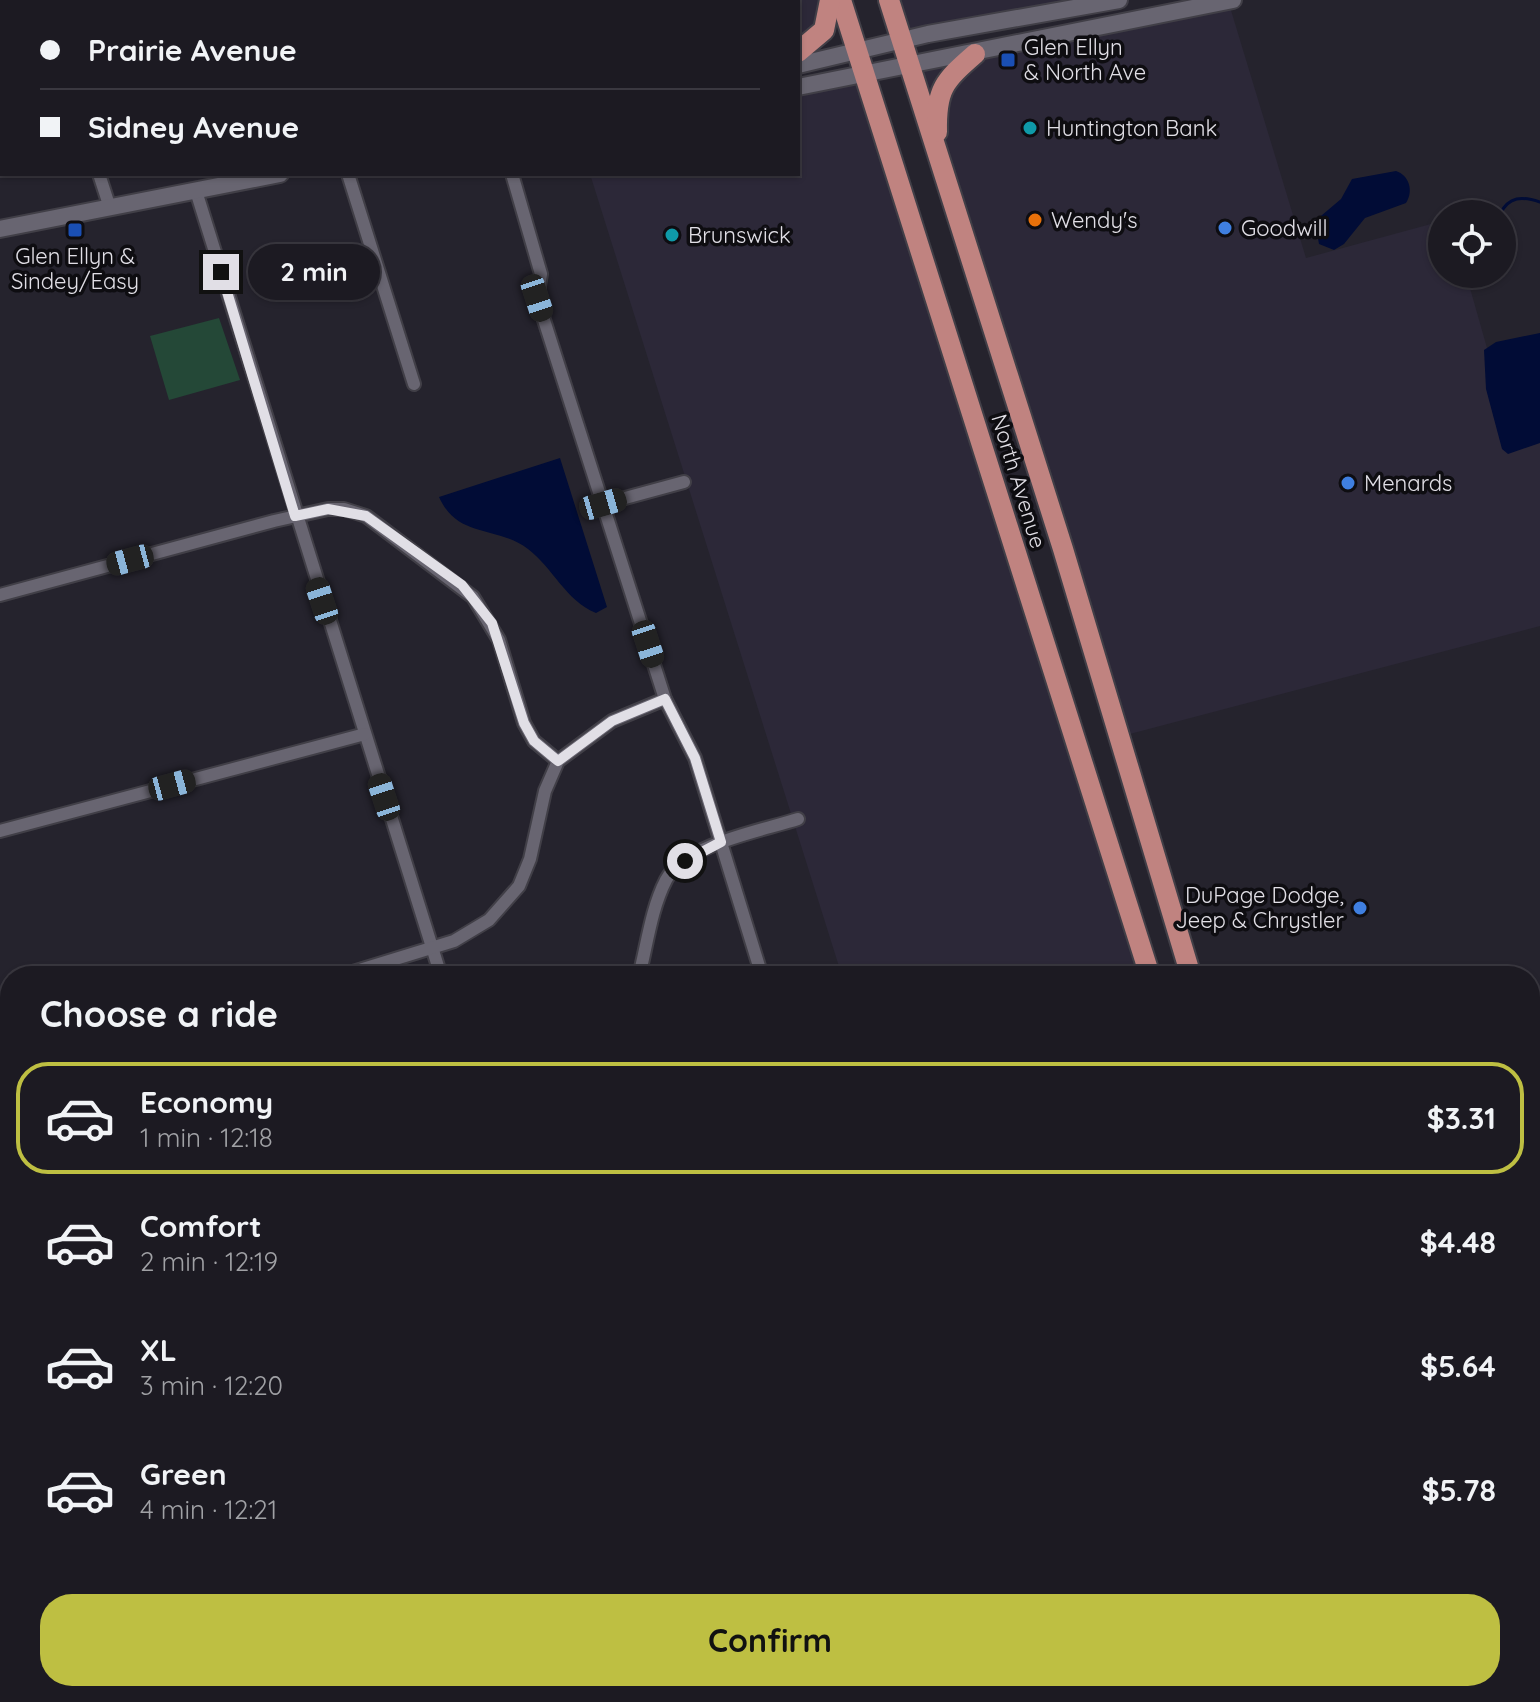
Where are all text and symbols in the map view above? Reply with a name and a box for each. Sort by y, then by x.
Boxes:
text: Prairie Avenue [88,31,297,69]
place label: Glen Ellyn & North Ave [1024,33,1146,86]
marker: Glen Ellyn & North Ave [999,51,1017,69]
text: Sidney Avenue [88,108,299,146]
place label: Huntington Bank [1046,114,1217,142]
marker: Huntington Bank [1021,119,1039,137]
map controls [1428,200,1516,288]
button: locate [1428,200,1516,288]
place label: Wendy's [1051,206,1137,234]
marker: Wendy's [1026,211,1044,229]
place label: Goodwill [1241,214,1328,242]
marker: Goodwill [1216,219,1234,237]
marker: Glen Ellyn & Sindey/Easy [66,221,84,239]
place label: Brunswick [688,221,791,249]
marker: Brunswick [663,226,681,244]
place label: Glen Ellyn & Sindey/Easy [11,242,139,295]
callout: 2 min [249,244,381,300]
route end [203,254,239,290]
text: 2 min [280,255,348,288]
car [518,271,556,325]
street label: North Avenue [985,410,1053,552]
place label: Menards [1364,469,1452,497]
marker: Menards [1339,474,1357,492]
car [577,486,629,522]
car [104,542,156,578]
car [303,574,341,628]
car [629,617,667,671]
car [146,767,198,803]
car [365,770,403,824]
route start [667,843,703,879]
place label: DuPage Dodge, Jeep & Chrystler [1175,881,1345,934]
marker: DuPage Dodge, Jeep & Chrystler [1351,899,1369,917]
text: Choose a ride [40,991,278,1036]
icon: car [44,1082,116,1154]
text: Economy [140,1083,273,1121]
text: $3.31 [1427,1099,1496,1137]
text: 1 min · 12:18 [140,1121,273,1154]
icon: car [44,1206,116,1278]
text: Comfort [140,1207,261,1245]
text: $4.48 [1420,1223,1496,1261]
text: 2 min · 12:19 [140,1245,278,1278]
icon: car [44,1330,116,1402]
text: XL [140,1331,177,1369]
text: $5.64 [1420,1347,1496,1385]
text: 3 min · 12:20 [140,1369,283,1402]
icon: car [44,1454,116,1526]
text: Green [140,1455,227,1493]
text: $5.78 [1422,1471,1496,1509]
text: 4 min · 12:21 [140,1493,277,1526]
button: Confirm [40,1594,1500,1686]

